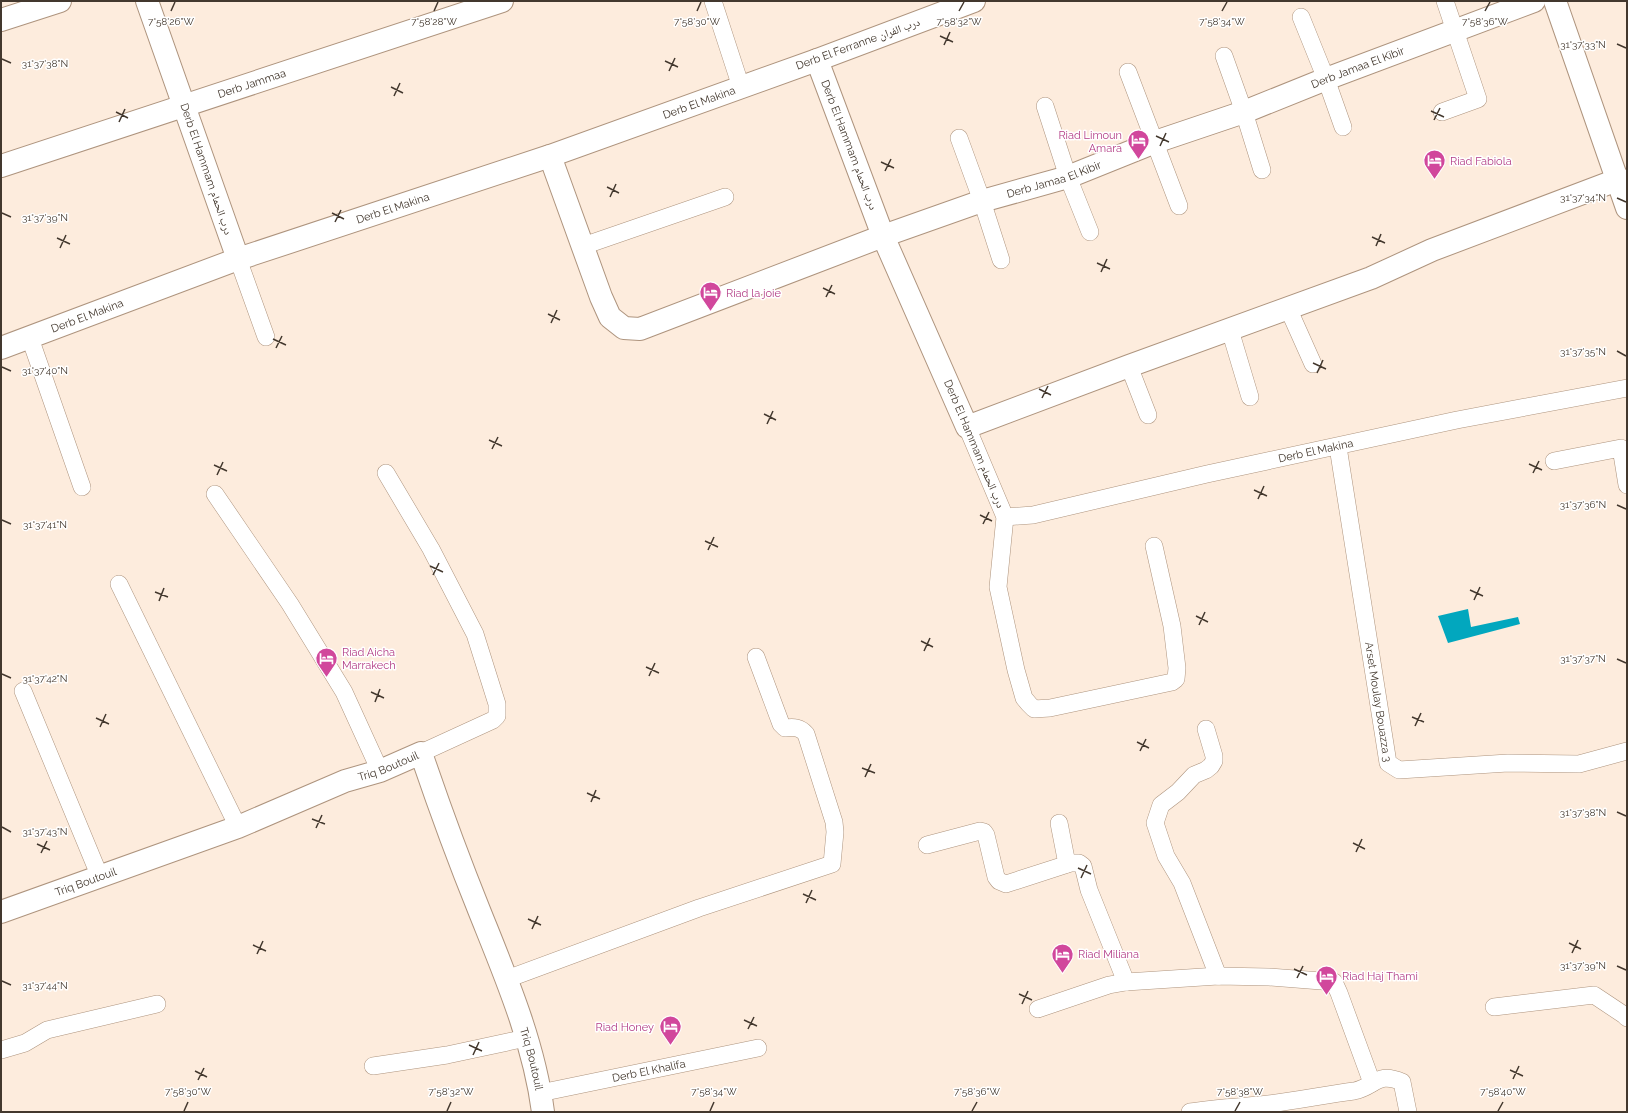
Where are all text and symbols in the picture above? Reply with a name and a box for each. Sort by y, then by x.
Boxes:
street label: Derb El Ferranne درب الفران [794,15,922,73]
text: 7°58'26"W [148,16,194,27]
text: 7°58'28"W [411,16,457,27]
text: 7°58'30"W [674,16,720,27]
text: 7°58'32"W [936,16,982,27]
text: 7°58'34"W [1199,16,1245,27]
text: 7°58'36"W [1462,16,1508,27]
text: 31°37'33"N [1560,39,1606,50]
street label: Derb Jamaa El Kibir [1309,44,1406,91]
text: 31°37'38"N [22,58,68,69]
street label: Derb Jammaa [216,66,287,101]
street label: Derb El Hammam درب الحمام [818,78,880,212]
street label: Derb El Makina [661,83,737,121]
street label: Derb El Hammam درب الحمام [177,102,235,237]
hotel icon: Riad Limoun Amara [1125,128,1151,161]
place label: Riad Limoun Amara [1058,129,1122,155]
hotel icon: Riad Fabiola [1421,148,1447,181]
place label: Riad Fabiola [1450,155,1512,168]
street label: Derb Jamaa El Kibir [1005,158,1103,200]
street label: Derb El Makina [354,190,431,226]
text: 31°37'34"N [1560,192,1606,203]
text: 31°37'39"N [22,212,68,223]
hotel icon: Riad la joie [698,280,724,313]
place label: Riad la joie [726,287,781,300]
street label: Derb El Makina [49,296,125,335]
text: 31°37'35"N [1560,346,1606,357]
text: 31°37'40"N [22,365,68,376]
street label: Derb El Hammam درب الحمام [941,378,1007,511]
street label: Derb El Makina [1277,436,1354,465]
text: 31°37'36"N [1560,499,1606,510]
text: 31°37'41"N [23,519,67,530]
street label: Arset Moulay Bouazza 3 [1362,641,1394,763]
hotel icon: Riad Aicha Marrakech [313,645,339,678]
place label: Riad Aicha Marrakech [342,646,396,672]
text: 31°37'37"N [1560,653,1606,664]
text: 31°37'42"N [22,673,68,684]
street label: Triq Boutouil [356,748,421,783]
text: 31°37'38"N [1560,807,1606,818]
text: 31°37'43"N [22,826,68,837]
street label: Triq Boutouil [53,865,118,899]
hotel icon: Riad Miliana [1049,941,1075,974]
place label: Riad Miliana [1078,948,1139,961]
text: 31°37'39"N [1560,960,1606,971]
hotel icon: Riad Haj Thami [1314,963,1340,996]
place label: Riad Haj Thami [1342,970,1418,983]
text: 31°37'44"N [22,980,68,991]
hotel icon: Riad Honey [657,1014,683,1047]
place label: Riad Honey [596,1021,654,1034]
street label: Triq Boutouil [517,1026,546,1091]
street label: Derb El Khalifa [611,1057,687,1084]
text: 7°58'30"W [165,1086,211,1097]
text: 7°58'32"W [428,1086,474,1097]
text: 7°58'34"W [691,1086,737,1097]
text: 7°58'36"W [954,1086,1000,1097]
text: 7°58'38"W [1217,1086,1263,1097]
text: 7°58'40"W [1480,1086,1526,1097]

